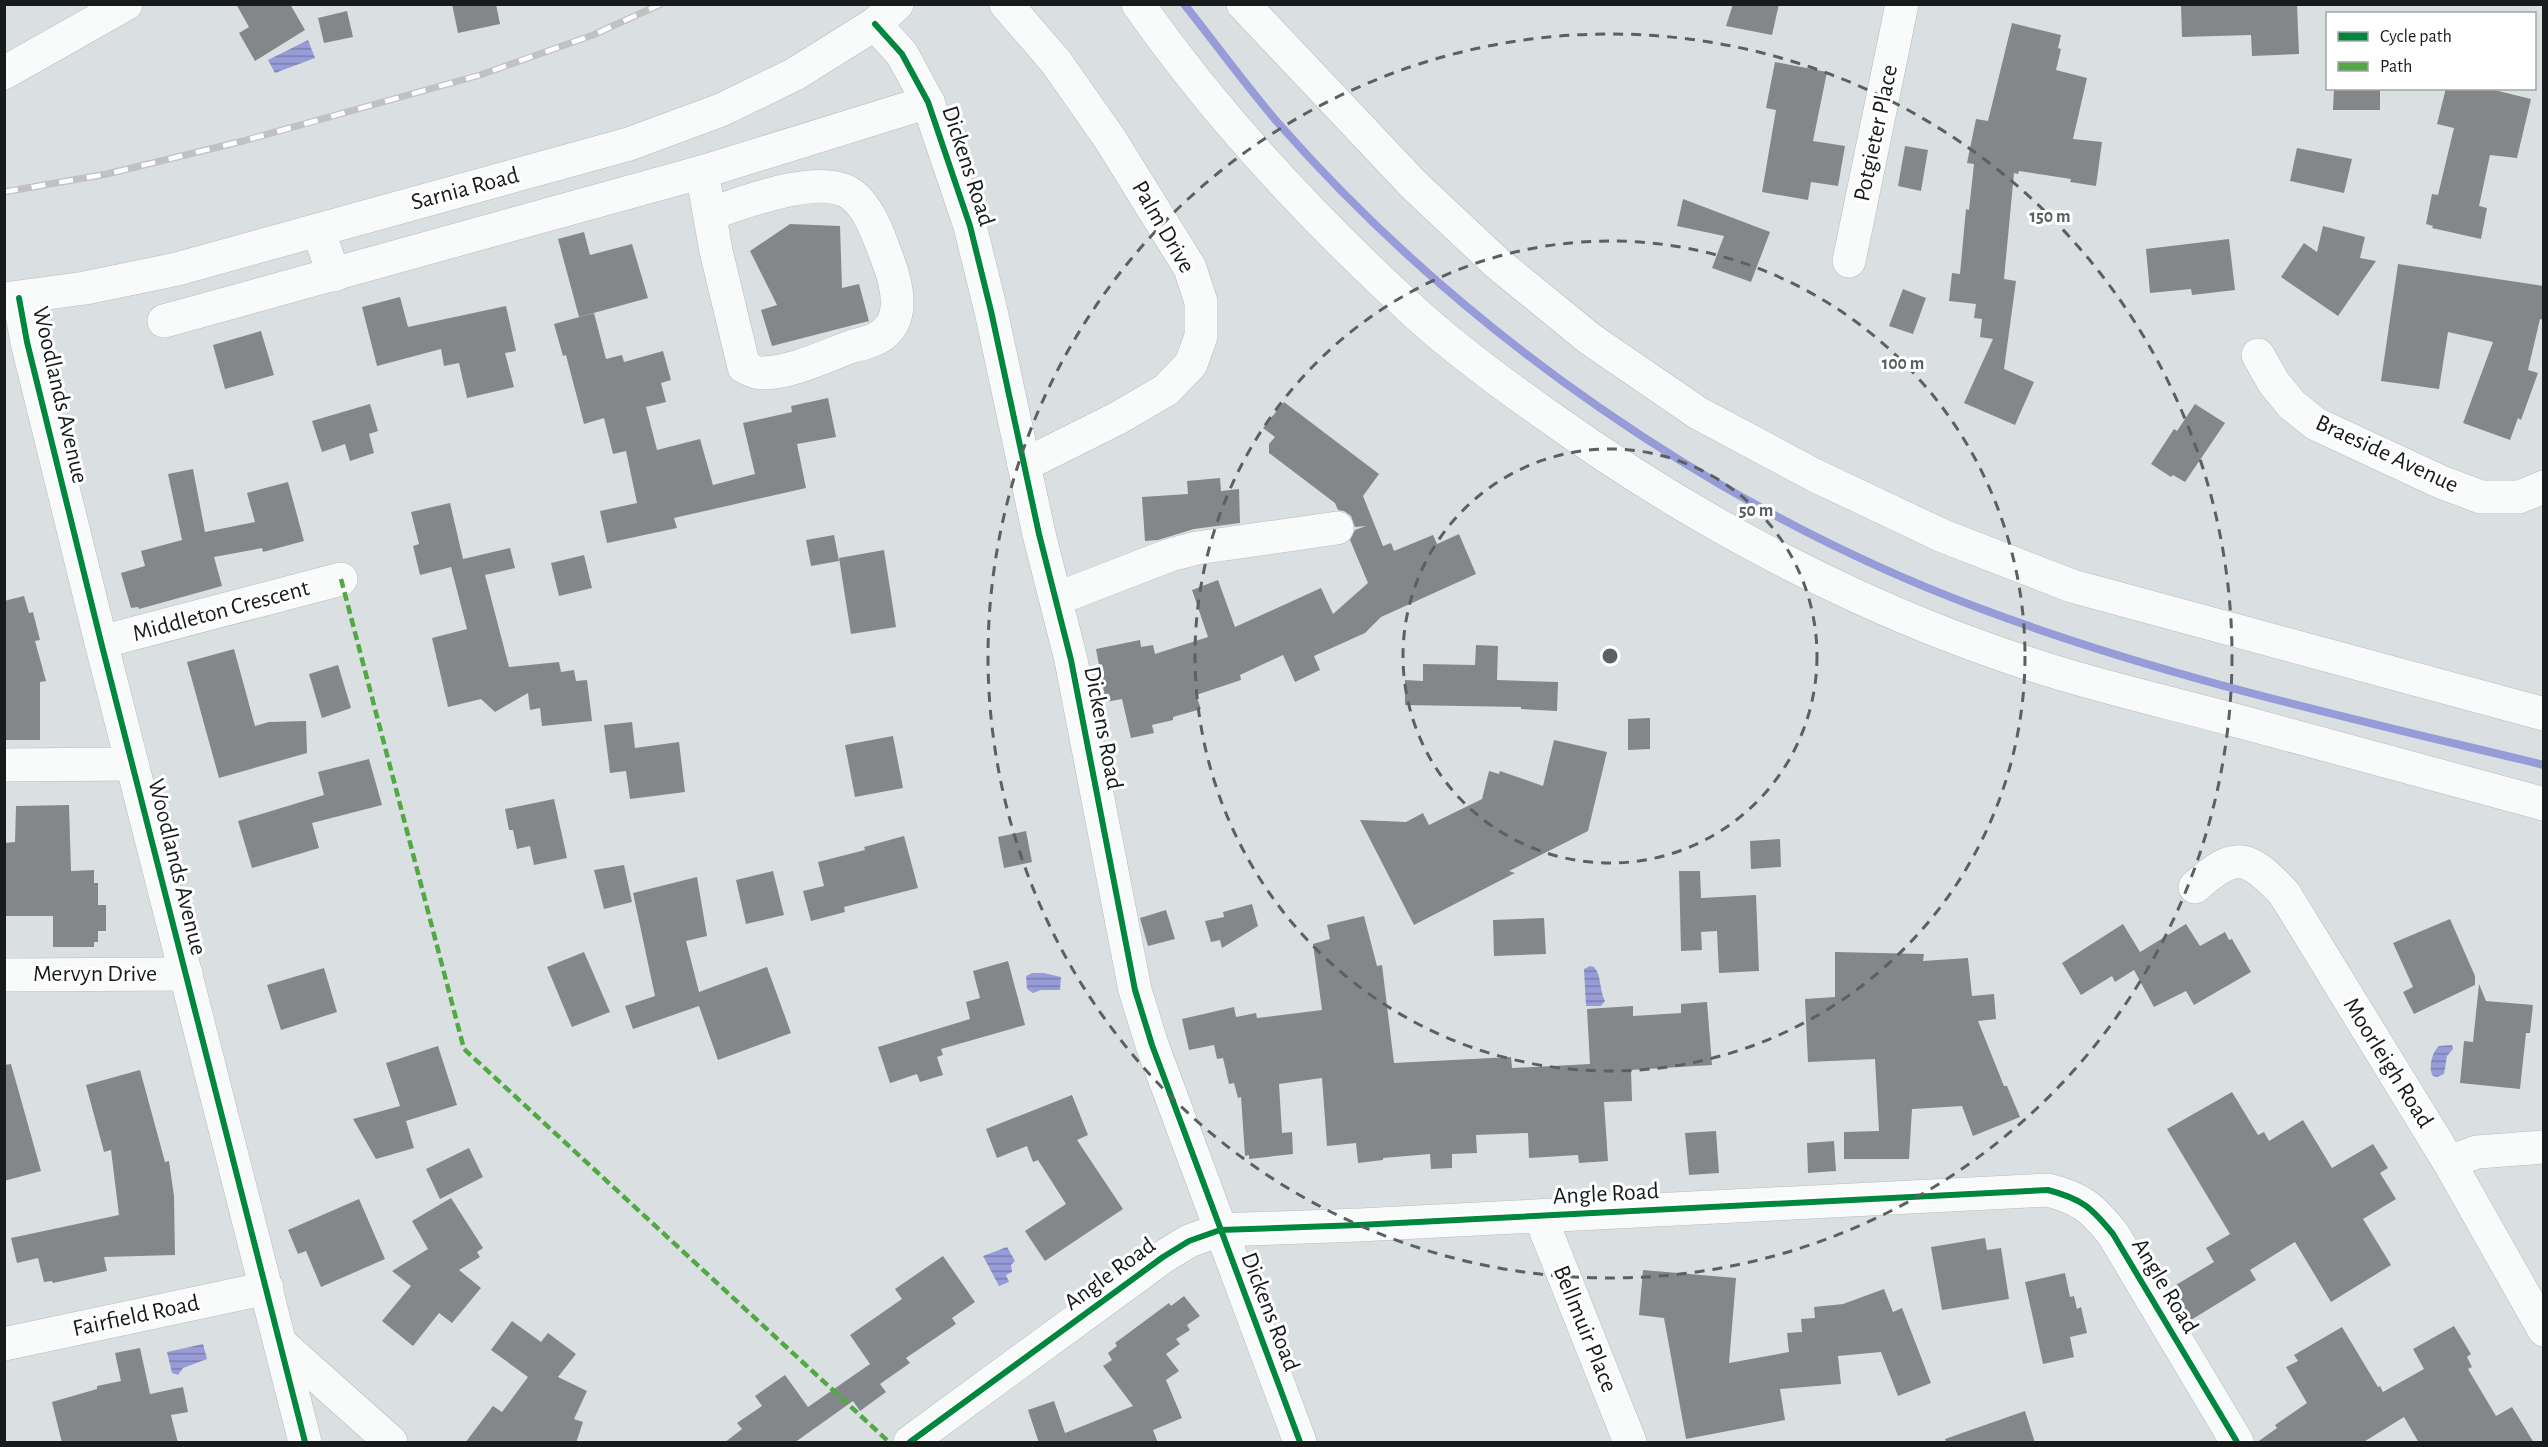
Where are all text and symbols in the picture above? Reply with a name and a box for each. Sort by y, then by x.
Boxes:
legend [2326,12,2536,90]
text: Cycle path [2380,28,2452,46]
text: Path [2380,58,2412,76]
street label: Potgieter Place [1850,63,1902,203]
street label: Dickens Road [937,103,999,229]
street label: Sarnia Road [409,163,521,215]
street label: Palm Drive [1127,177,1199,277]
text: 150 m [2030,208,2070,226]
street label: Woodlands Avenue [28,304,92,486]
text: 100 m [1882,355,1924,373]
street label: Braeside Avenue [2312,410,2462,498]
text: 50 m [1739,502,1773,520]
street label: Middleton Crescent [130,576,312,646]
centre of rings [1600,646,1620,666]
street label: Dickens Road [1079,664,1127,792]
street label: Woodlands Avenue [143,776,211,958]
street label: Mervyn Drive [33,962,157,986]
street label: Moorleigh Road [2339,994,2437,1132]
street label: Angle Road [1552,1179,1660,1209]
street label: Angle Road [1060,1233,1160,1315]
street label: Angle Road [2127,1234,2203,1338]
street label: Dickens Road [1236,1249,1304,1375]
street label: Bellmuir Place [1549,1262,1621,1396]
street label: Fairfield Road [71,1291,201,1341]

